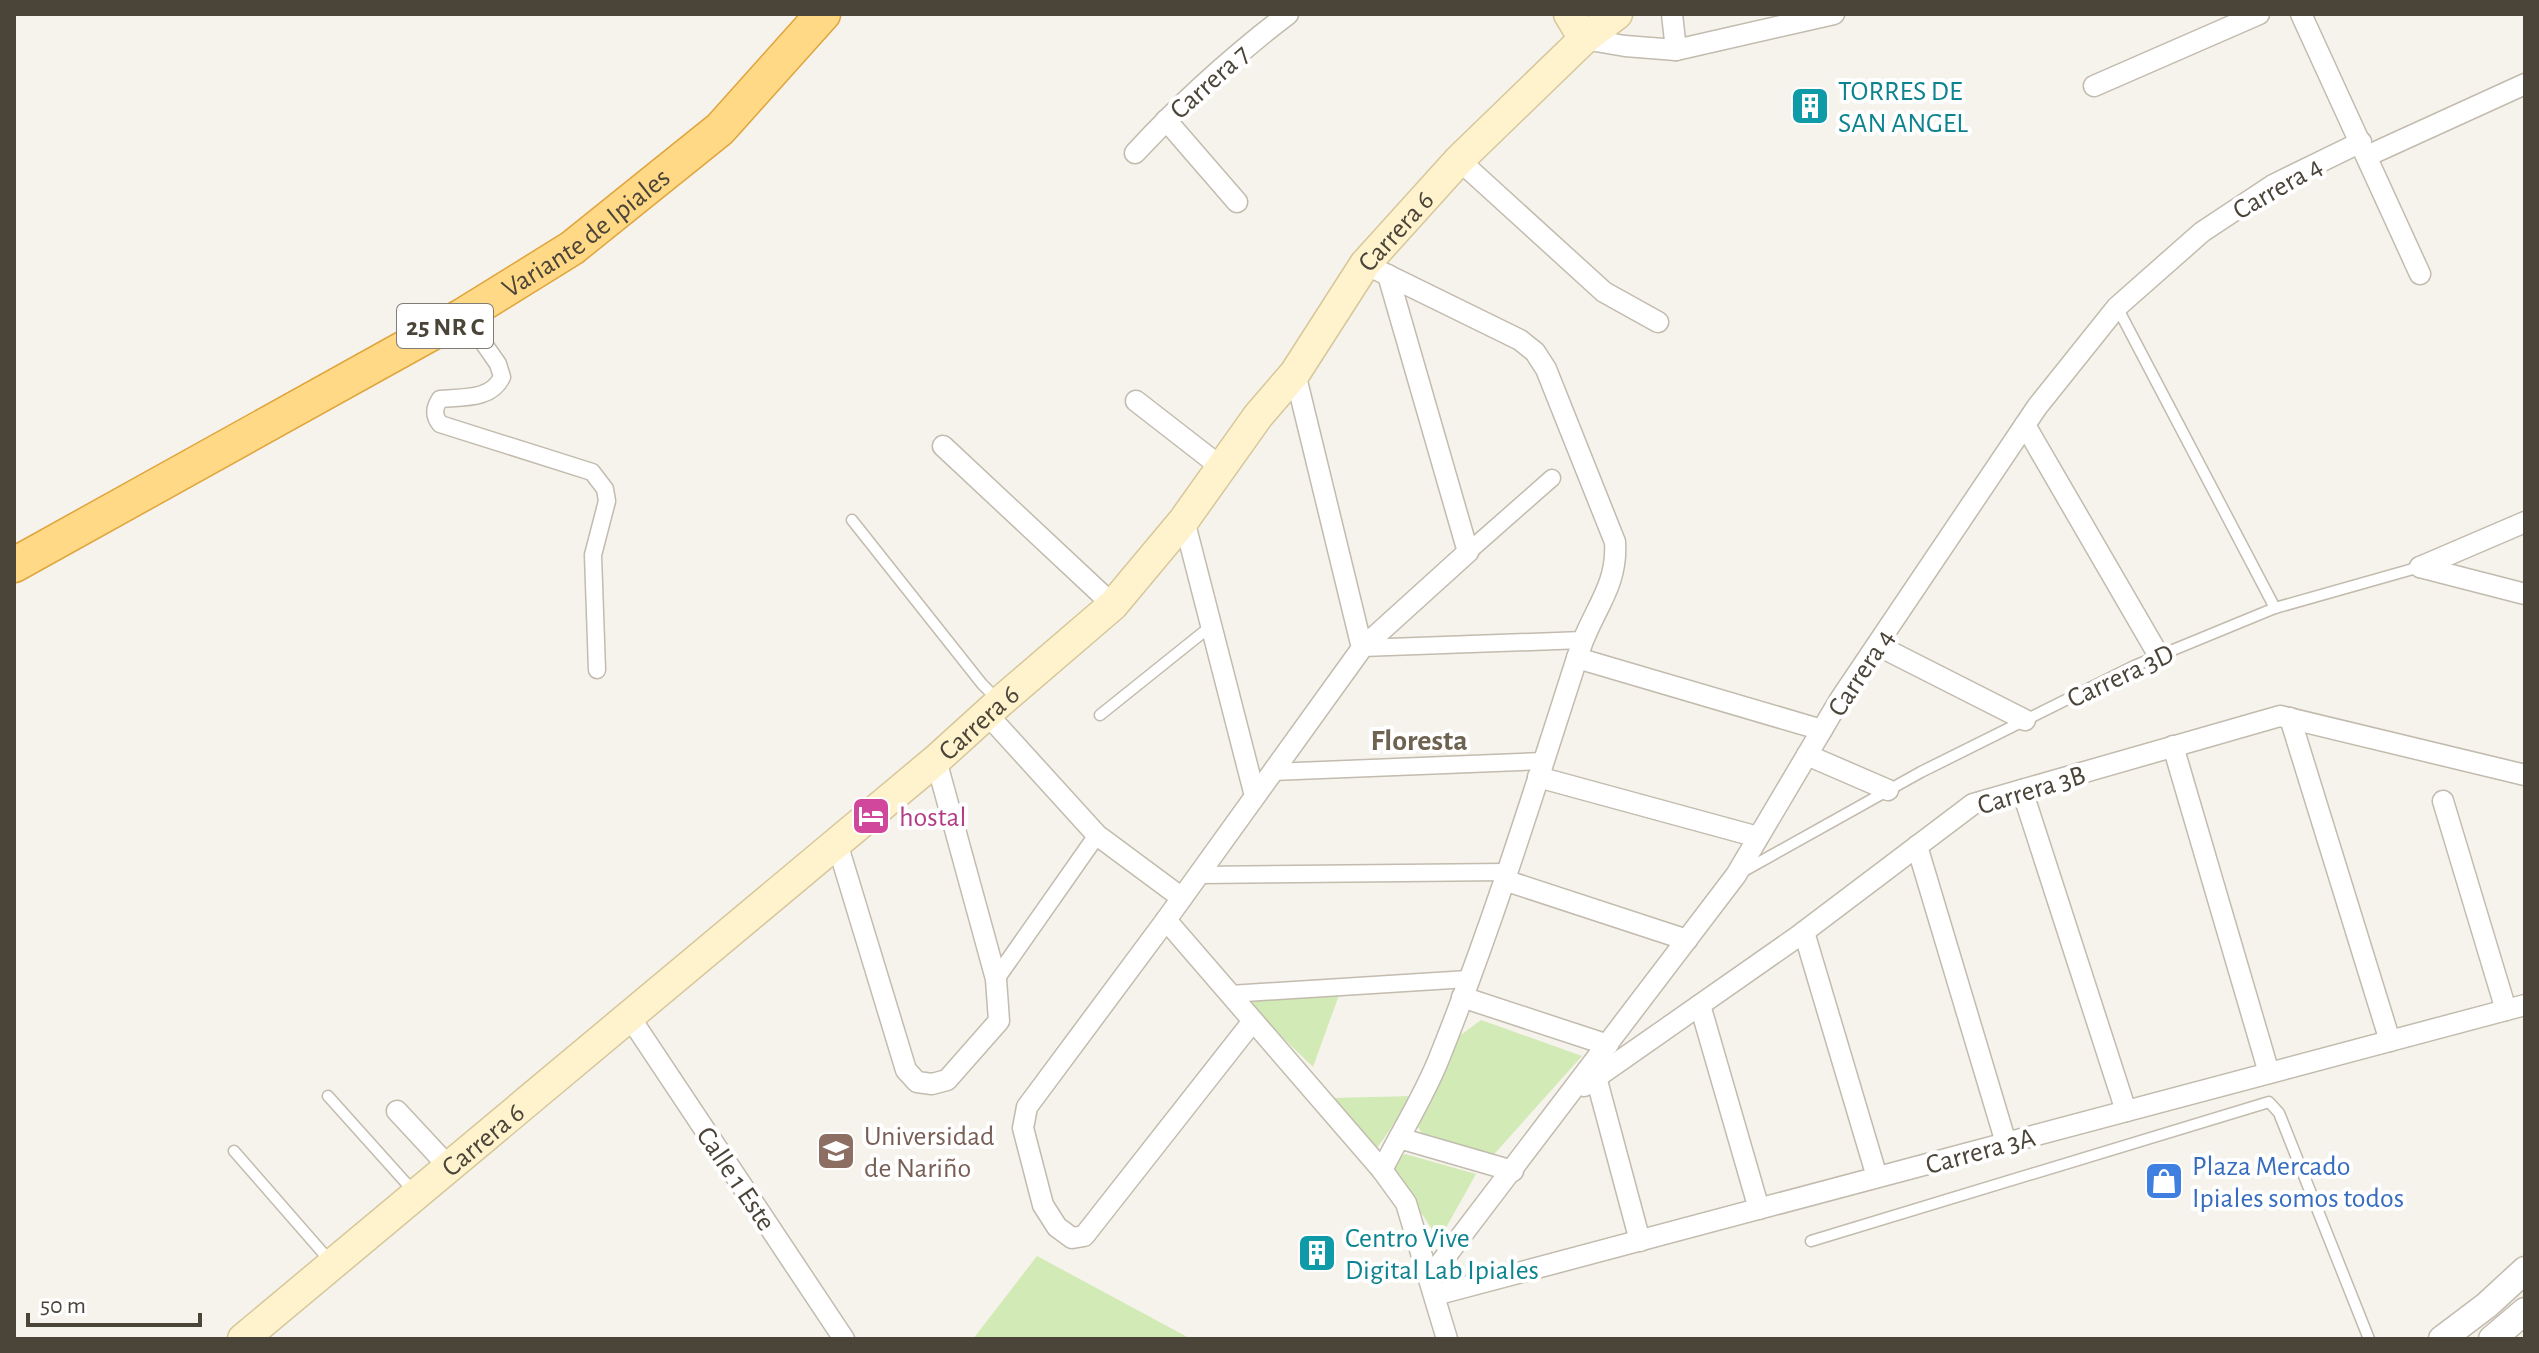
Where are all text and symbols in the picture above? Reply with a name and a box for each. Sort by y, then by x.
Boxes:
street label: Carrera 7 [1165,40,1255,125]
place label: TORRES DE SAN ANGEL [1838,78,1968,138]
building icon: TORRES DE SAN ANGEL [1789,85,1831,127]
street label: Carrera 4 [2229,152,2327,225]
street label: Variante de Ipiales [498,163,676,304]
street label: Carrera 6 [1354,186,1440,278]
road number: 25 NR C [397,304,493,348]
street label: Carrera 4 [1823,624,1900,722]
street label: Carrera 3D [2063,640,2178,714]
street label: Carrera 6 [934,680,1025,766]
district label: Floresta [1370,726,1468,756]
street label: Carrera 3B [1974,761,2089,821]
hotel icon: hostal [850,795,892,837]
place label: hostal [899,804,966,832]
street label: Carrera 6 [437,1098,530,1183]
street label: Calle 1 Este [691,1122,780,1236]
place label: Universidad de Nariño [864,1123,995,1183]
street label: Carrera 3A [1923,1124,2038,1180]
school or university icon: Universidad de Nariño [815,1130,857,1172]
place label: Plaza Mercado Ipiales somos todos [2192,1153,2404,1213]
shop icon: Plaza Mercado Ipiales somos todos [2143,1160,2185,1202]
place label: Centro Vive Digital Lab Ipiales [1345,1225,1539,1285]
building icon: Centro Vive Digital Lab Ipiales [1296,1232,1338,1274]
scale bar [28,1277,200,1327]
text: 50 m [40,1294,86,1318]

